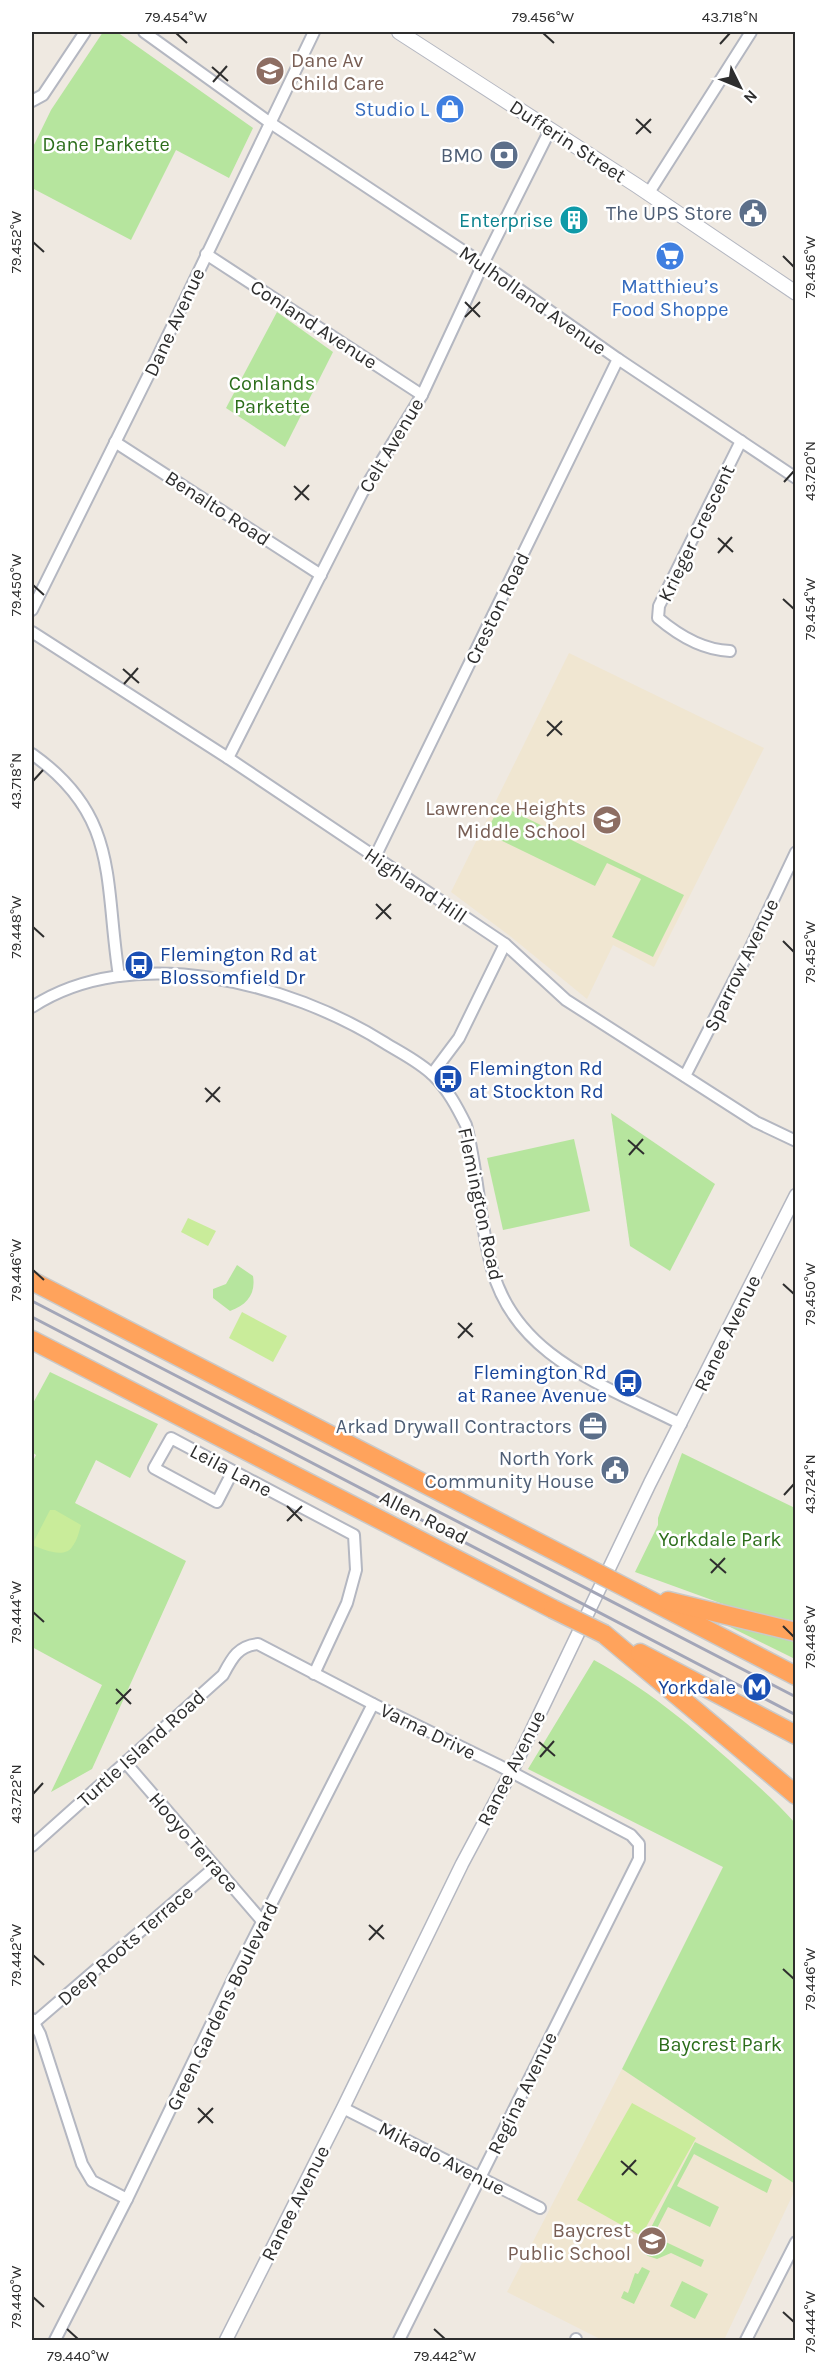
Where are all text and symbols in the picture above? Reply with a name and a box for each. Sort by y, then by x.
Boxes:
text: 79.454°W [145,8,208,26]
text: 79.456°W [512,8,575,26]
text: 43.718°N [702,8,758,26]
place label: Dane Av Child Care [291,49,384,95]
school or university icon: Dane Av Child Care [254,55,286,87]
north arrow [710,57,770,117]
text: N [740,86,761,108]
shop icon: Studio L [434,93,466,125]
street label: Dufferin Street [505,95,631,188]
place label: Studio L [354,98,430,121]
park label: Dane Parkette [42,133,170,156]
bank icon: BMO [488,139,520,171]
place label: BMO [441,144,483,167]
public building icon: The UPS Store [737,197,769,229]
place label: The UPS Store [606,202,732,225]
building icon: Enterprise [558,204,590,236]
place label: Enterprise [459,209,553,232]
text: 79.452°W [7,210,25,273]
text: 79.456°W [801,235,819,298]
supermarket icon: Matthieu’s Food Shoppe [654,240,686,272]
street label: Mulholland Avenue [455,241,611,360]
street label: Dane Avenue [139,264,210,380]
street label: Conland Avenue [246,275,381,374]
place label: Matthieu’s Food Shoppe [611,275,729,321]
park label: Conlands Parkette [229,372,315,418]
street label: Celt Avenue [354,394,429,497]
text: 43.720°N [801,441,819,501]
street label: Krieger Crescent [653,461,740,605]
street label: Benalto Road [161,466,275,551]
street label: Creston Road [460,549,534,668]
text: 79.450°W [7,553,25,616]
text: 79.454°W [801,577,819,640]
text: 43.718°N [7,753,25,809]
place label: Lawrence Heights Middle School [425,797,586,843]
school or university icon: Lawrence Heights Middle School [591,804,623,836]
street label: Highland Hill [360,843,471,928]
text: 79.448°W [7,895,25,958]
street label: Sparrow Avenue [699,895,784,1036]
text: 79.452°W [801,920,819,983]
place label: Flemington Rd at Blossomfield Dr [160,943,318,989]
bus stop icon: Flemington Rd at Blossomfield Dr [123,949,155,981]
place label: Flemington Rd at Stockton Rd [469,1057,604,1103]
bus stop icon: Flemington Rd at Stockton Rd [432,1063,464,1095]
street label: Flemington Road [453,1126,508,1283]
text: 79.446°W [7,1238,25,1301]
text: 79.450°W [801,1262,819,1325]
street label: Ranee Avenue [689,1271,766,1395]
place label: Flemington Rd at Ranee Avenue [457,1361,607,1407]
bus stop icon: Flemington Rd at Ranee Avenue [612,1367,644,1399]
office icon: Arkad Drywall Contractors [577,1410,609,1442]
place label: Arkad Drywall Contractors [336,1415,572,1438]
street label: Leila Lane [186,1439,276,1502]
place label: North York Community House [424,1447,594,1493]
public building icon: North York Community House [599,1454,631,1486]
text: 43.724°N [801,1454,819,1514]
street label: Allen Road [376,1485,472,1549]
park label: Yorkdale Park [658,1528,782,1551]
text: 79.444°W [7,1580,25,1643]
text: 79.448°W [801,1605,819,1668]
metro station icon: Yorkdale [741,1671,773,1703]
place label: Yorkdale [658,1676,736,1699]
street label: Turtle Island Road [73,1685,210,1812]
street label: Varna Drive [376,1698,479,1764]
street label: Ranee Avenue [472,1707,550,1830]
text: 43.722°N [7,1764,25,1824]
street label: Hooyo Terrace [144,1788,243,1897]
street label: Deep Roots Terrace [53,1880,198,2010]
street label: Green Gardens Boulevard [162,1898,283,2114]
text: 79.442°W [7,1923,25,1986]
text: 79.446°W [801,1947,819,2010]
street label: Regina Avenue [483,2028,562,2158]
park label: Baycrest Park [658,2033,782,2056]
street label: Mikado Avenue [375,2117,509,2200]
street label: Ranee Avenue [256,2142,334,2265]
place label: Baycrest Public School [507,2219,631,2265]
school or university icon: Baycrest Public School [636,2225,668,2257]
text: 79.440°W [7,2265,25,2328]
text: 79.444°W [801,2290,819,2353]
text: 79.440°W [47,2347,110,2365]
text: 79.442°W [414,2347,477,2365]

